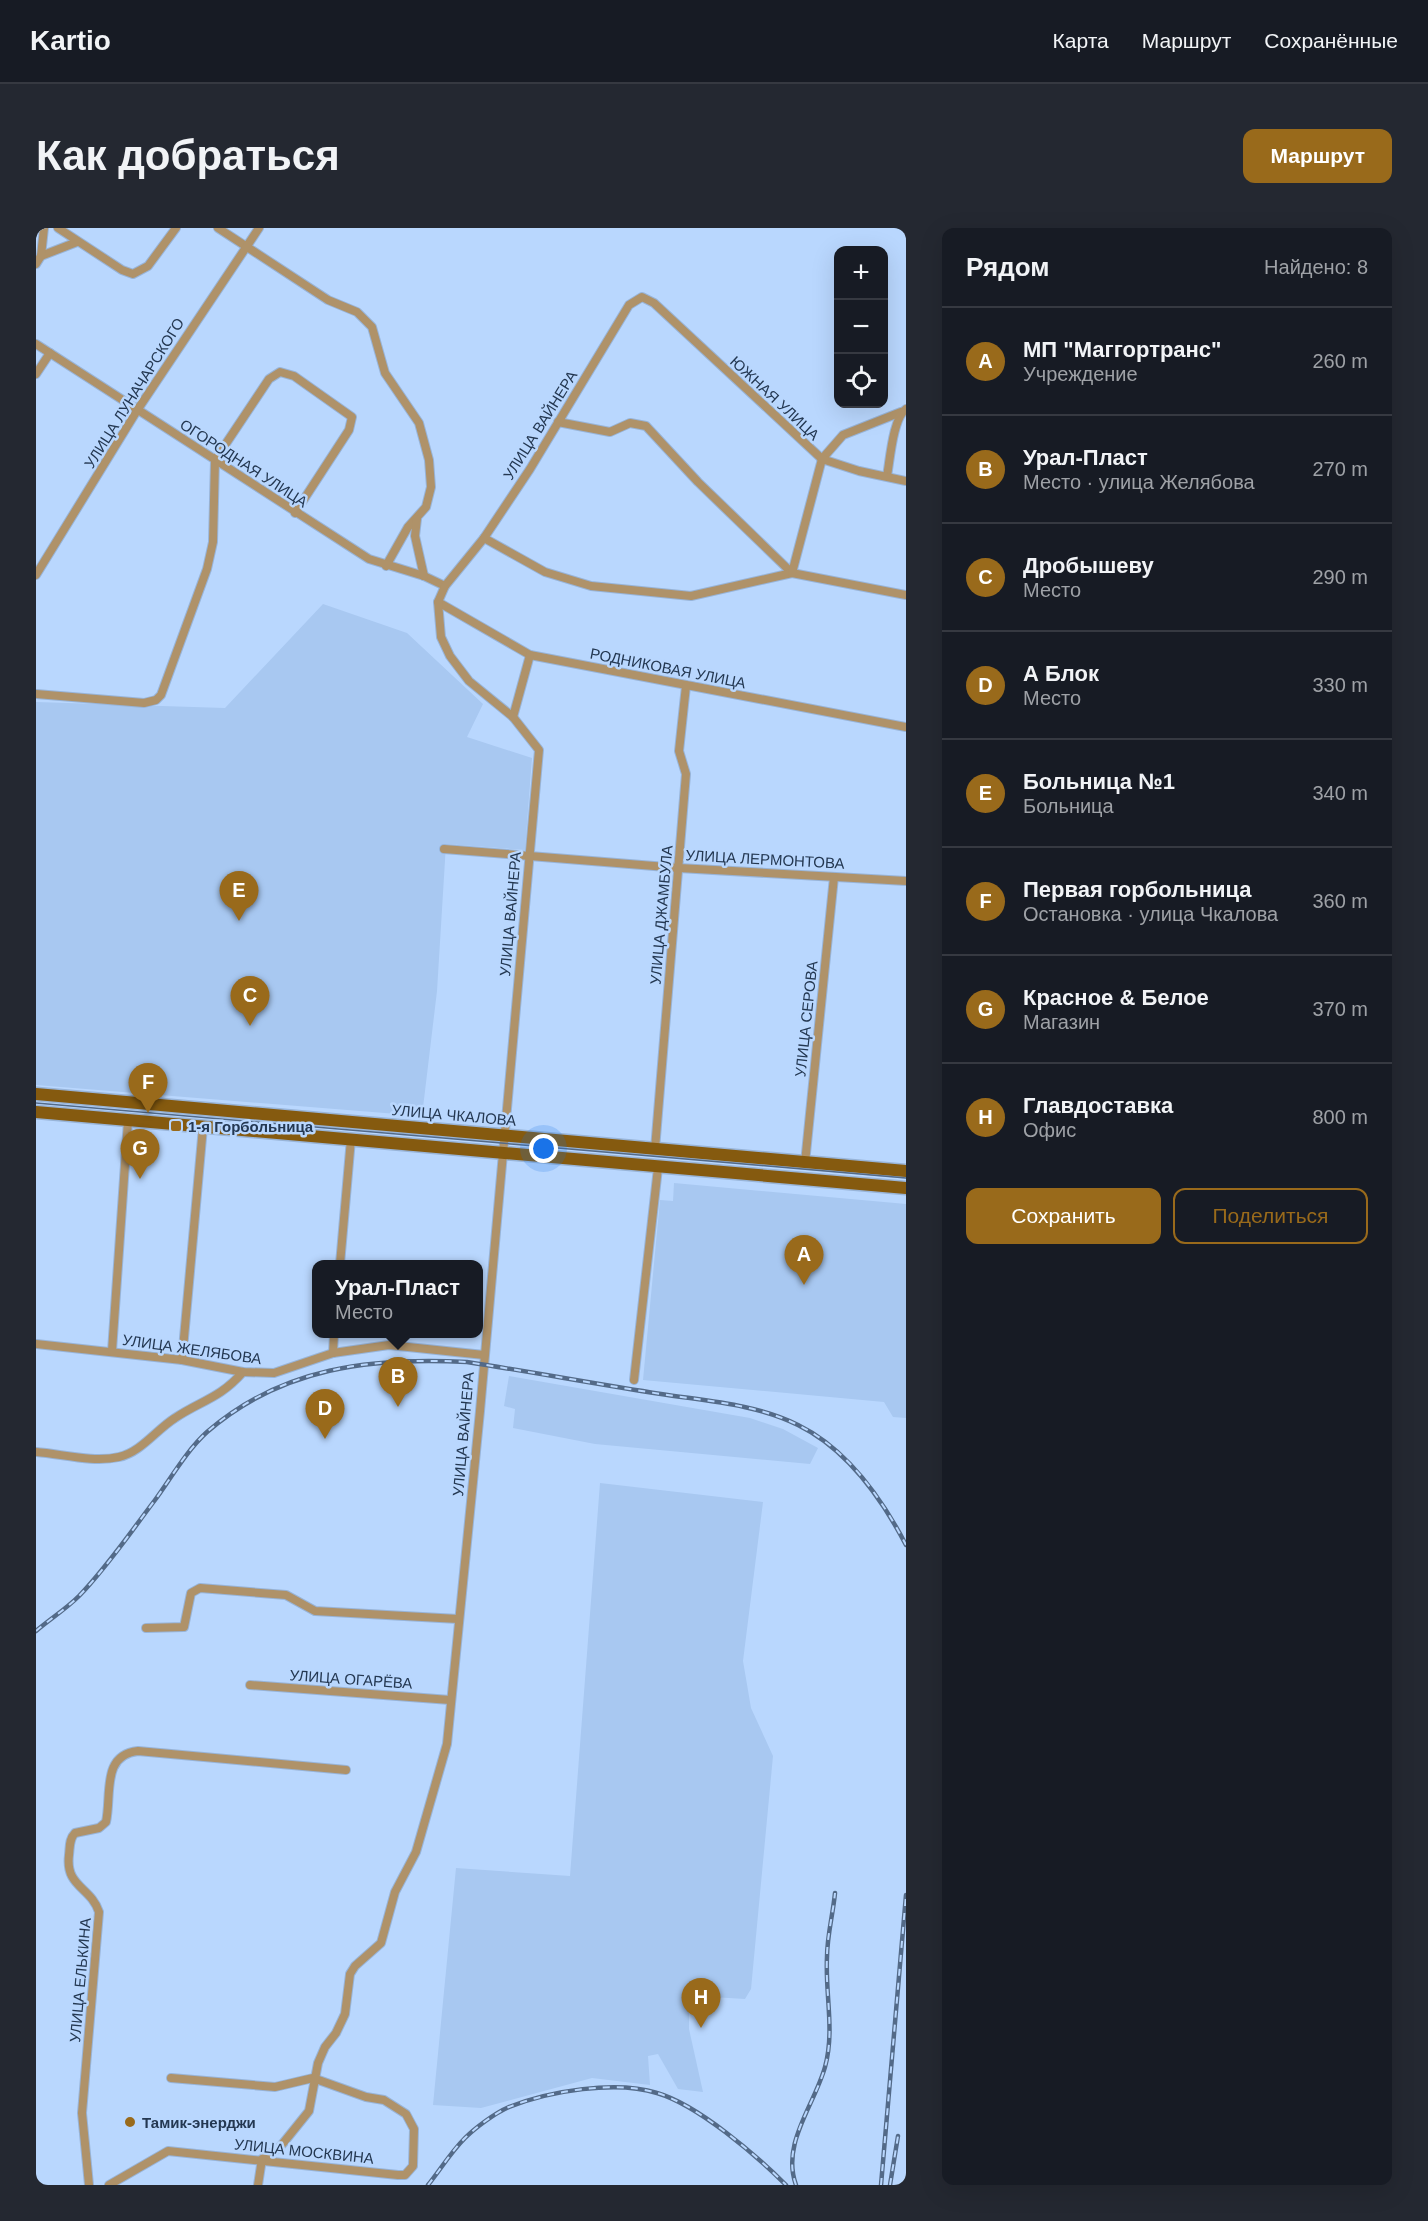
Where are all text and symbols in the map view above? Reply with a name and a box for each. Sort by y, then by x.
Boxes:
text: Kartio [30,25,111,56]
text: Карта [1053,29,1109,52]
text: Маршрут [1142,29,1231,52]
text: Сохранённые [1264,29,1398,52]
button: Маршрут [1243,129,1392,183]
text: Как добраться [36,132,340,179]
map controls [834,246,888,408]
button: + [834,246,888,300]
text: Рядом [966,252,1049,282]
text: Найдено: 8 [1264,256,1368,278]
button: − [834,300,888,354]
street label: УЛИЦА ЛУНАЧАРСКОГО [81,315,187,471]
text: МП "Маггортранс" [1023,337,1222,362]
text: A [978,350,993,372]
text: 260 m [1312,350,1368,372]
street label: ЮЖНАЯ УЛИЦА [727,352,823,444]
button: locate [834,354,888,408]
text: Учреждение [1023,363,1138,385]
street label: УЛИЦА ВАЙНЕРА [500,367,580,483]
street label: ОГОРОДНАЯ УЛИЦА [177,415,311,511]
text: Урал-Пласт [1023,445,1148,470]
text: B [978,458,993,480]
text: 270 m [1312,458,1368,480]
text: Место · улица Желябова [1023,471,1255,493]
text: Дробышеву [1023,553,1154,578]
text: C [978,566,993,588]
text: 290 m [1312,566,1368,588]
text: Место [1023,579,1081,601]
street label: РОДНИКОВАЯ УЛИЦА [589,645,747,691]
text: А Блок [1023,661,1099,686]
text: D [978,674,993,696]
text: 330 m [1312,674,1368,696]
text: Место [1023,687,1081,709]
text: Больница №1 [1023,769,1175,794]
text: E [979,782,992,804]
text: 340 m [1312,782,1368,804]
text: Больница [1023,795,1114,817]
street label: УЛИЦА ДЖАМБУЛА [646,845,676,985]
street label: УЛИЦА ЛЕРМОНТОВА [685,846,845,872]
street label: УЛИЦА ВАЙНЕРА [496,851,524,977]
pin: E [220,872,258,921]
text: Первая горбольница [1023,877,1251,902]
text: F [979,890,992,912]
text: 360 m [1312,890,1368,912]
text: Остановка · улица Чкалова [1023,903,1278,925]
street label: УЛИЦА СЕРОВА [791,960,821,1078]
pin: C [230,976,270,1026]
text: Красное & Белое [1023,985,1209,1010]
text: G [978,998,993,1020]
text: 370 m [1312,998,1368,1020]
text: Магазин [1023,1011,1100,1033]
pin: F [128,1064,168,1113]
text: Главдоставка [1023,1093,1173,1118]
street label: УЛИЦА ЧКАЛОВА [391,1101,517,1129]
text: H [978,1106,993,1128]
text: 800 m [1312,1106,1368,1128]
place label: 1-я Горбольница [188,1118,314,1135]
marker: 1-я Горбольница [169,1119,183,1133]
text: Офис [1023,1119,1076,1141]
pin: G [120,1130,160,1179]
your location [529,1134,558,1163]
button: Сохранить [966,1188,1161,1244]
button: Поделиться [1173,1188,1368,1244]
pin: A [784,1236,824,1285]
popup [312,1260,483,1338]
text: Урал-Пласт [335,1275,460,1300]
text: Место [335,1301,393,1323]
street label: УЛИЦА ЖЕЛЯБОВА [121,1331,263,1367]
pin: B [378,1358,418,1407]
street label: УЛИЦА ВАЙНЕРА [449,1371,477,1497]
pin: D [306,1390,344,1439]
street label: УЛИЦА ОГАРЁВА [289,1666,413,1692]
street label: УЛИЦА ЕЛЬКИНА [66,1917,94,2043]
pin: H [682,1978,720,2028]
place label: Тамик-энерджи [142,2114,256,2131]
marker: Тамик-энерджи [123,2115,137,2129]
street label: УЛИЦА МОСКВИНА [233,2135,375,2167]

